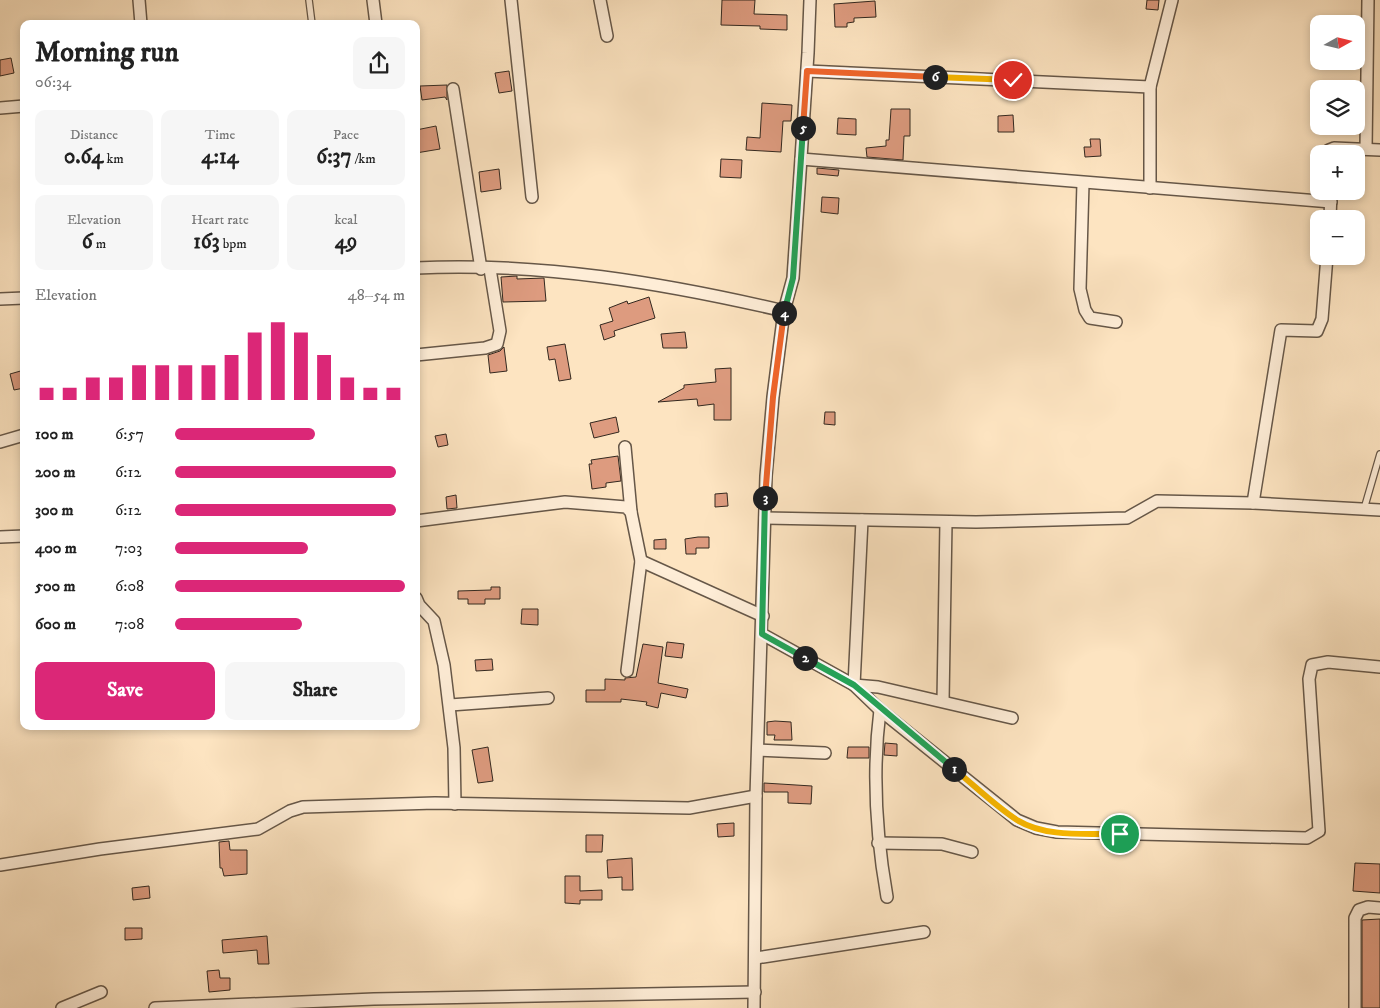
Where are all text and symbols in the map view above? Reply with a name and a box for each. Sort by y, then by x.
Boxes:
north arrow [1310,15,1365,70]
map controls [1310,15,1365,265]
text: Morning run [35,35,179,70]
button: share [353,37,405,89]
pin [992,59,1034,101]
pin: 6 [922,64,948,90]
icon: check [999,66,1027,94]
text: 6 [932,68,939,86]
text: 06:34 [35,72,71,92]
button: layers [1310,80,1365,135]
pin: 5 [790,116,816,140]
text: 5 [800,119,807,137]
text: Distance [70,126,118,144]
text: Time [205,126,235,144]
text: Pace [333,126,359,144]
text: 0.64 [64,144,103,170]
text: 4:14 [201,144,239,170]
text: 6:37 [316,144,352,170]
button: + [1310,145,1365,200]
text: km [103,150,124,168]
text: /km [352,150,376,168]
button: − [1310,210,1365,265]
text: Elevation [67,211,121,229]
text: Heart rate [191,211,249,229]
text: kcal [335,211,357,229]
text: 6 [82,229,93,255]
text: 163 [193,229,220,255]
text: 49 [335,229,357,255]
text: m [93,235,106,253]
text: bpm [220,235,247,253]
text: Elevation [35,285,97,305]
text: 48–54 m [348,285,405,305]
pin: 4 [772,300,796,326]
text: 4 [780,304,789,322]
text: 100 m [35,424,74,444]
text: 6:57 [115,424,144,444]
text: 200 m [35,462,76,482]
text: 6:12 [115,462,141,482]
pin: 3 [752,486,778,510]
text: 3 [763,489,768,507]
text: 300 m [35,500,74,520]
text: 6:12 [115,500,141,520]
text: 400 m [35,538,77,558]
text: 7:03 [115,538,142,558]
text: 500 m [35,576,76,596]
text: 6:08 [115,576,144,596]
text: 600 m [35,614,76,634]
text: 7:08 [115,614,144,634]
pin: 2 [792,646,818,670]
text: 2 [802,649,809,667]
button: Save [35,662,215,720]
button: Share [225,662,405,720]
pin: 1 [942,756,966,782]
text: 1 [952,760,957,778]
pin [1099,813,1141,855]
icon: arrive [1106,820,1134,848]

